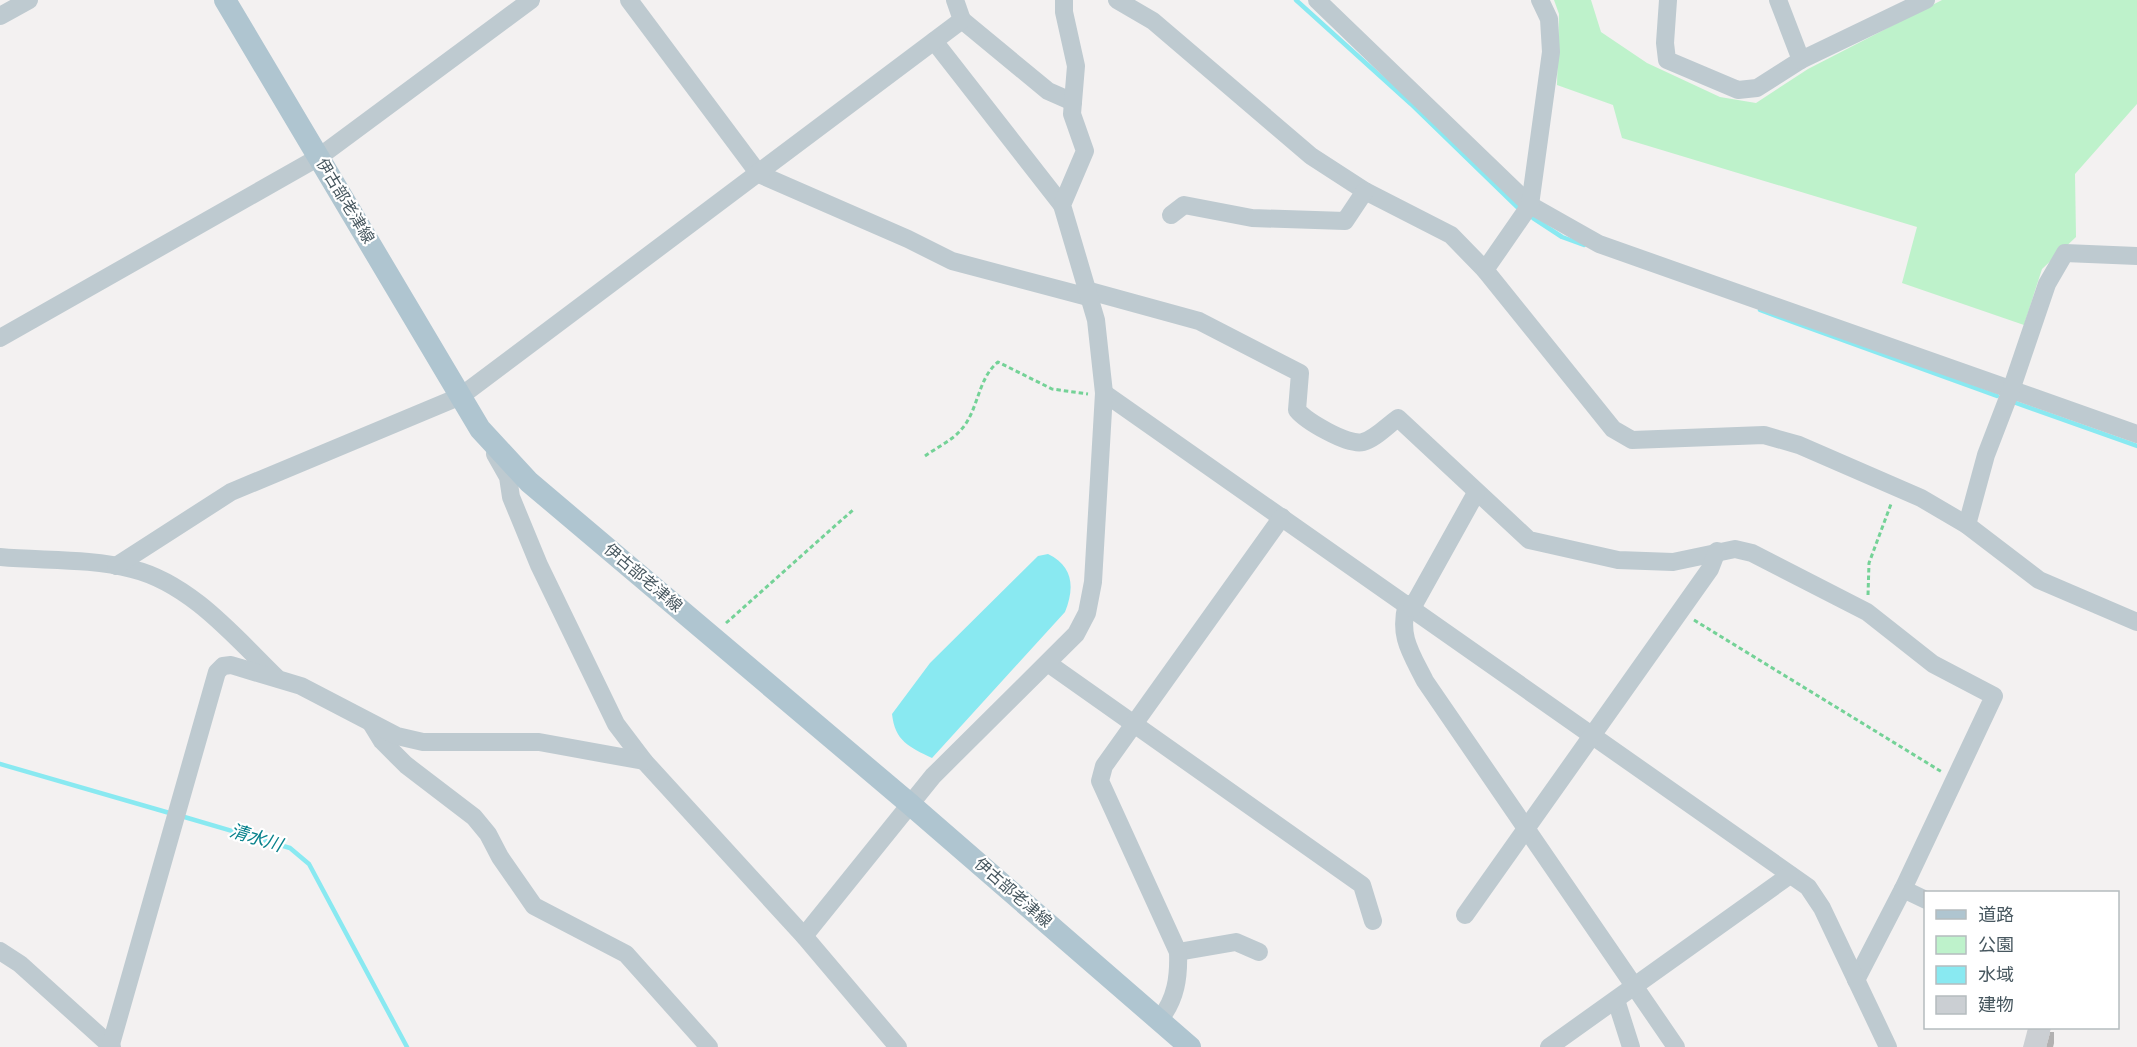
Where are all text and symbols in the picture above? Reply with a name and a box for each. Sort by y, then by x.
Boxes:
street label: 伊古部老津線 [312,155,378,247]
street label: 伊古部老津線 [600,539,686,617]
water label: 清水川 [227,820,287,857]
street label: 伊古部老津線 [970,854,1056,932]
legend [1924,891,2119,1029]
text: 道路 [1978,904,2014,926]
text: 公園 [1978,934,2014,956]
text: 水域 [1978,964,2014,986]
text: 建物 [1978,994,2014,1016]

